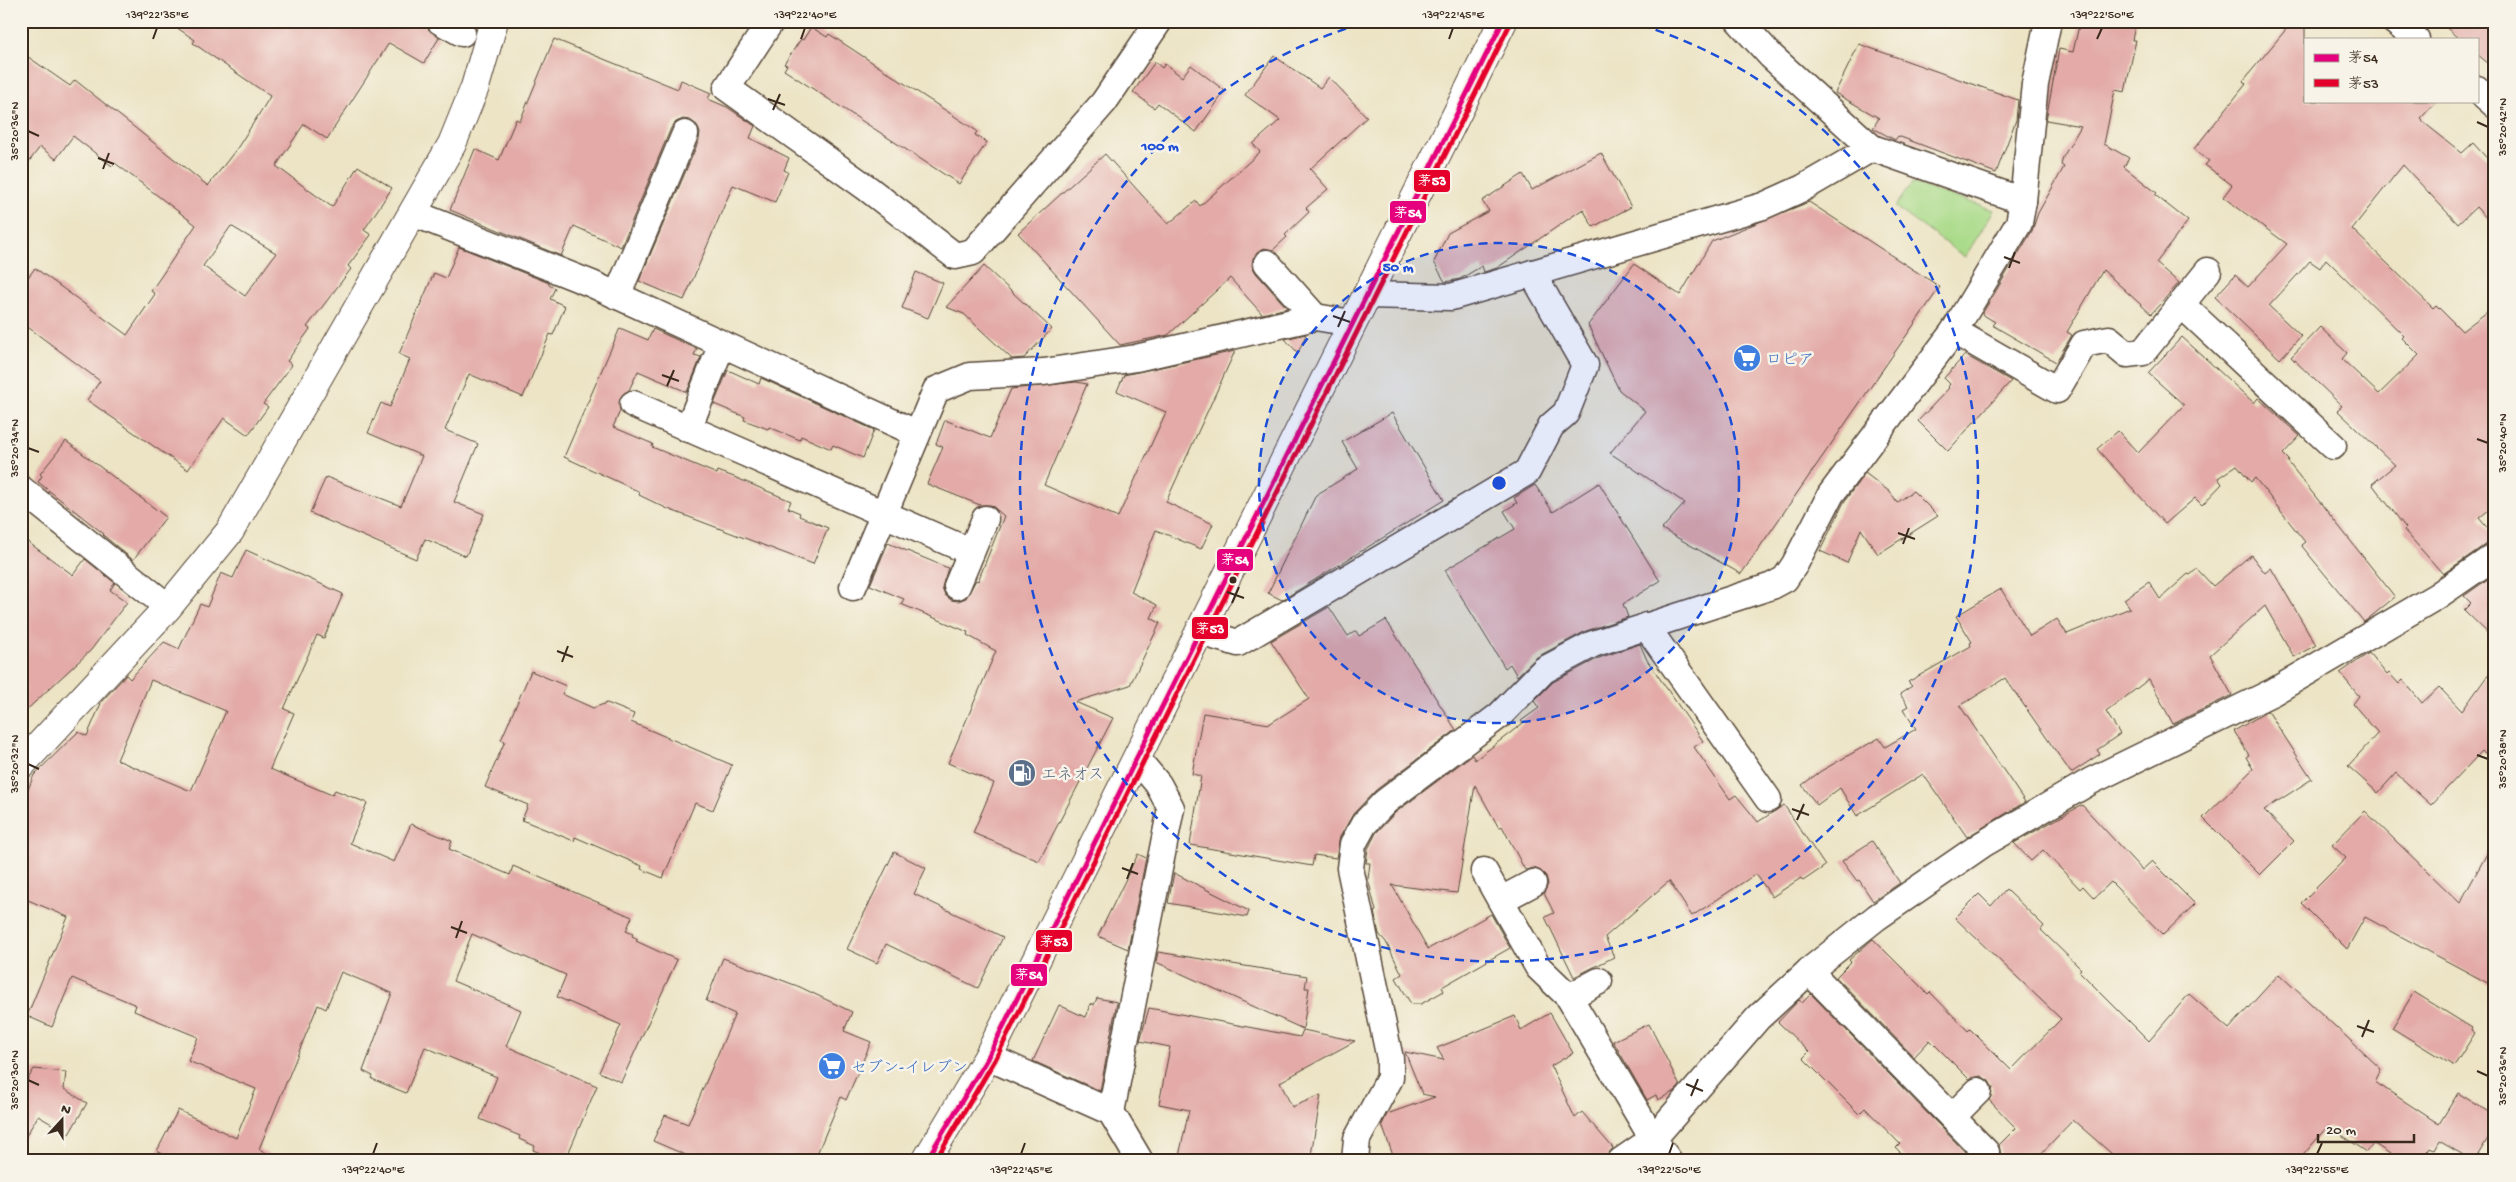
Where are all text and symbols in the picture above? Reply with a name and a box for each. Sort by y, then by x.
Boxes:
text: 139°22'35"E [125,9,189,23]
text: 139°22'40"E [773,9,837,23]
text: 139°22'45"E [1421,9,1484,23]
text: 139°22'50"E [2070,9,2134,23]
legend [2304,38,2478,102]
text: 茅54 [2348,50,2378,68]
text: 茅53 [2348,76,2379,94]
text: 35°20'42"N [2497,98,2511,157]
text: 35°20'36"N [9,101,23,161]
text: 100 m [1140,138,1179,156]
line badge: 茅53 [1413,169,1451,193]
text: 茅53 [1418,174,1446,191]
line badge: 茅54 [1389,200,1427,224]
text: 茅54 [1394,206,1422,223]
text: 50 m [1383,259,1414,277]
supermarket icon: ロピア [1732,343,1762,373]
place label: ロピア [1766,352,1814,371]
text: 35°20'40"N [2497,413,2511,474]
text: 35°20'34"N [9,419,23,478]
centre of rings [1490,474,1508,492]
line badge: 茅54 [1216,548,1254,572]
text: 茅54 [1221,553,1249,570]
unlabelled marker [1228,575,1238,585]
line badge: 茅53 [1191,616,1229,640]
text: 茅53 [1196,622,1224,639]
text: 35°20'38"N [2497,729,2511,790]
text: 35°20'32"N [9,735,23,794]
fuel station icon: エネオス [1007,758,1037,788]
place label: エネオス [1041,767,1104,786]
line badge: 茅53 [1035,929,1073,953]
text: 茅53 [1040,935,1068,952]
line badge: 茅54 [1010,963,1048,987]
text: 茅54 [1015,968,1043,985]
text: 35°20'36"N [2497,1046,2511,1106]
text: 35°20'30"N [9,1050,23,1111]
supermarket icon: セブン-イレブン [817,1051,847,1081]
place label: セブン-イレブン [851,1059,968,1079]
north arrow [38,1094,88,1144]
text: N [58,1101,73,1120]
scale bar [2318,1112,2415,1144]
text: 20 m [2326,1122,2356,1140]
text: 139°22'40"E [341,1164,405,1178]
text: 139°22'45"E [989,1164,1052,1178]
text: 139°22'50"E [1637,1164,1701,1178]
text: 139°22'55"E [2285,1164,2349,1178]

